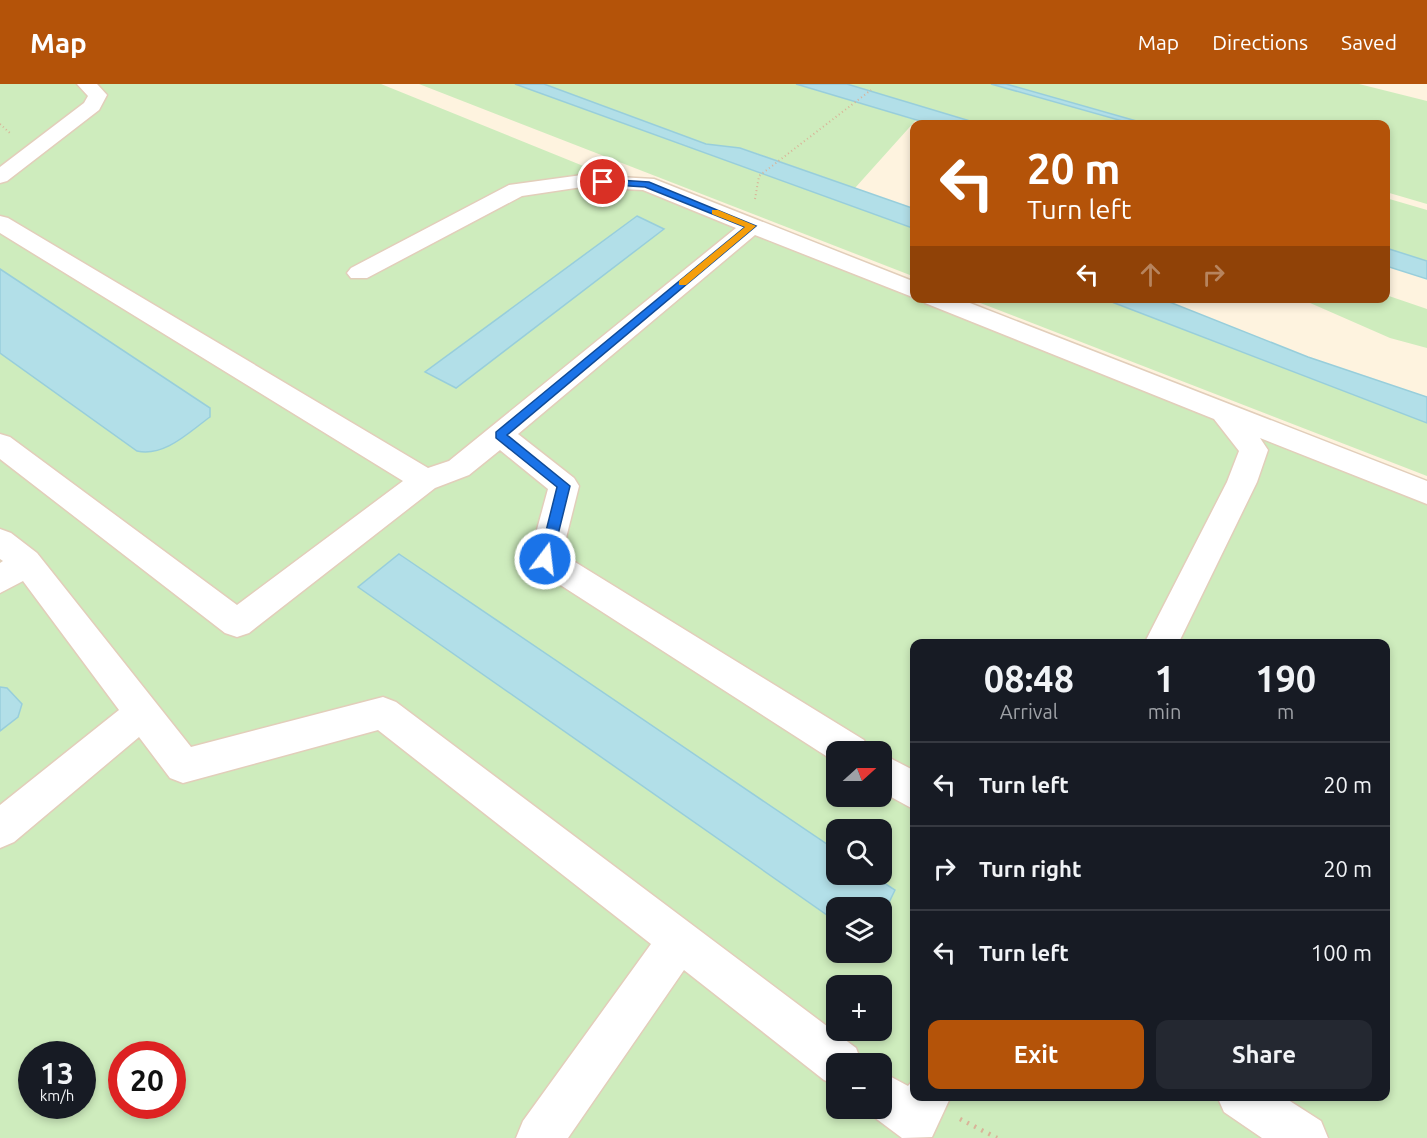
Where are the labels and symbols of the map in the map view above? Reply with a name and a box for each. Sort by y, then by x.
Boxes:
pin [577,156,628,207]
position arrow [513,527,577,591]
north arrow [826,741,892,807]
speed limit sign: 20 [108,1041,186,1119]

